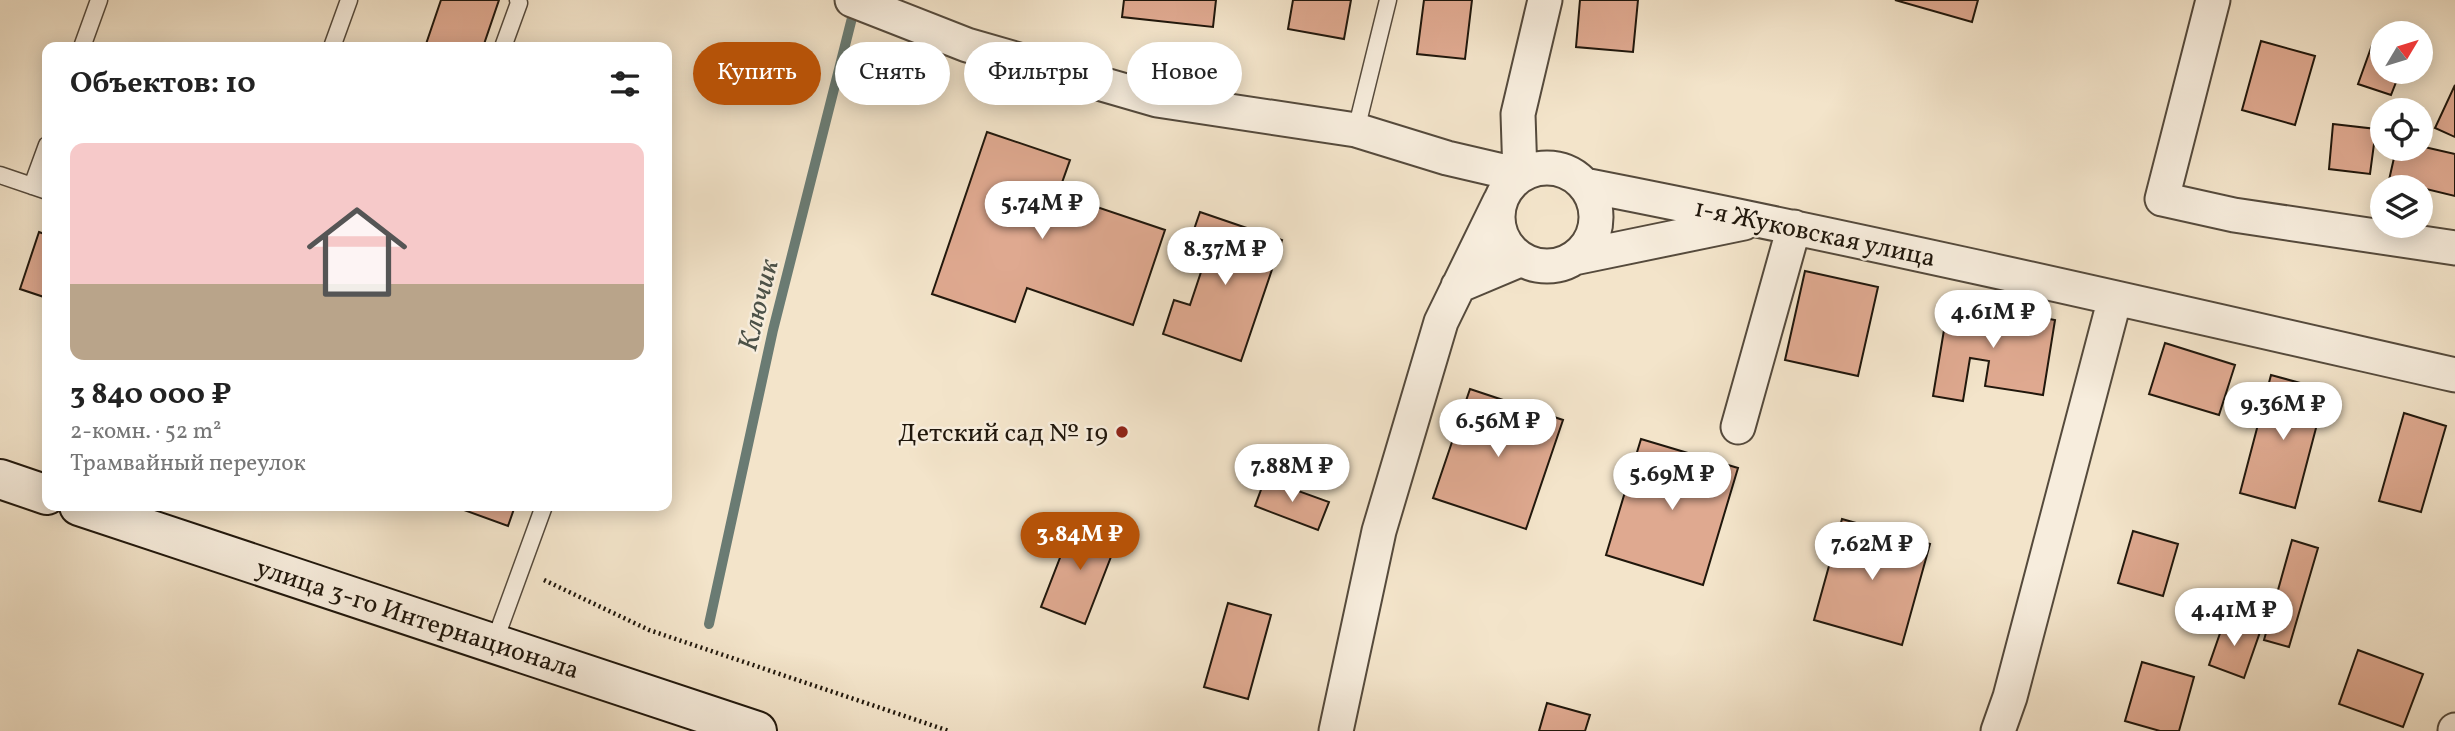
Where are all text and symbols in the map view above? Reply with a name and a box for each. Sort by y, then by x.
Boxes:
north arrow [2370,21,2432,84]
map controls [2370,21,2433,238]
chip: Купить [693,42,821,105]
chip: Снять [835,42,950,105]
chip: Фильтры [964,42,1113,105]
chip: Новое [1127,42,1242,105]
text: Объектов: 10 [70,63,256,105]
icon: filters [606,65,644,103]
button: locate [2370,98,2433,161]
button: layers [2370,175,2433,238]
pin: 5.74M ₽ [977,182,1107,241]
text: 5.74M ₽ [1001,188,1083,220]
icon: home [294,189,420,315]
street label: 1-я Жуковская улица [1691,191,1939,277]
pin: 8.37M ₽ [1160,228,1290,287]
text: 8.37M ₽ [1183,234,1267,266]
water label: Ключик [729,255,790,355]
pin: 4.61M ₽ [1928,290,2058,350]
text: 4.61M ₽ [1951,297,2035,329]
text: 3 840 000 ₽ [70,374,232,416]
pin: 9.36M ₽ [2218,382,2348,442]
text: 9.36M ₽ [2240,389,2326,421]
pin: 6.56M ₽ [1433,400,1563,459]
text: 6.56M ₽ [1455,406,1541,438]
text: 2-комн. · 52 m² [70,416,222,448]
place label: Детский сад № 19 [898,416,1108,452]
marker: Детский сад № 19 [1114,424,1130,440]
pin: 7.88M ₽ [1227,444,1357,504]
text: Трамвайный переулок [70,448,306,480]
text: 7.88M ₽ [1251,451,1333,483]
pin: 5.69M ₽ [1607,452,1737,512]
text: 5.69M ₽ [1629,459,1715,491]
pin: 3.84M ₽ [1015,512,1145,572]
text: 3.84M ₽ [1037,519,1123,551]
pin: 7.62M ₽ [1807,522,1937,582]
text: 7.62M ₽ [1831,529,1913,561]
street label: улица 3-го Интернационала [251,551,584,689]
pin: 4.41M ₽ [2169,588,2299,648]
text: 4.41M ₽ [2191,595,2277,627]

